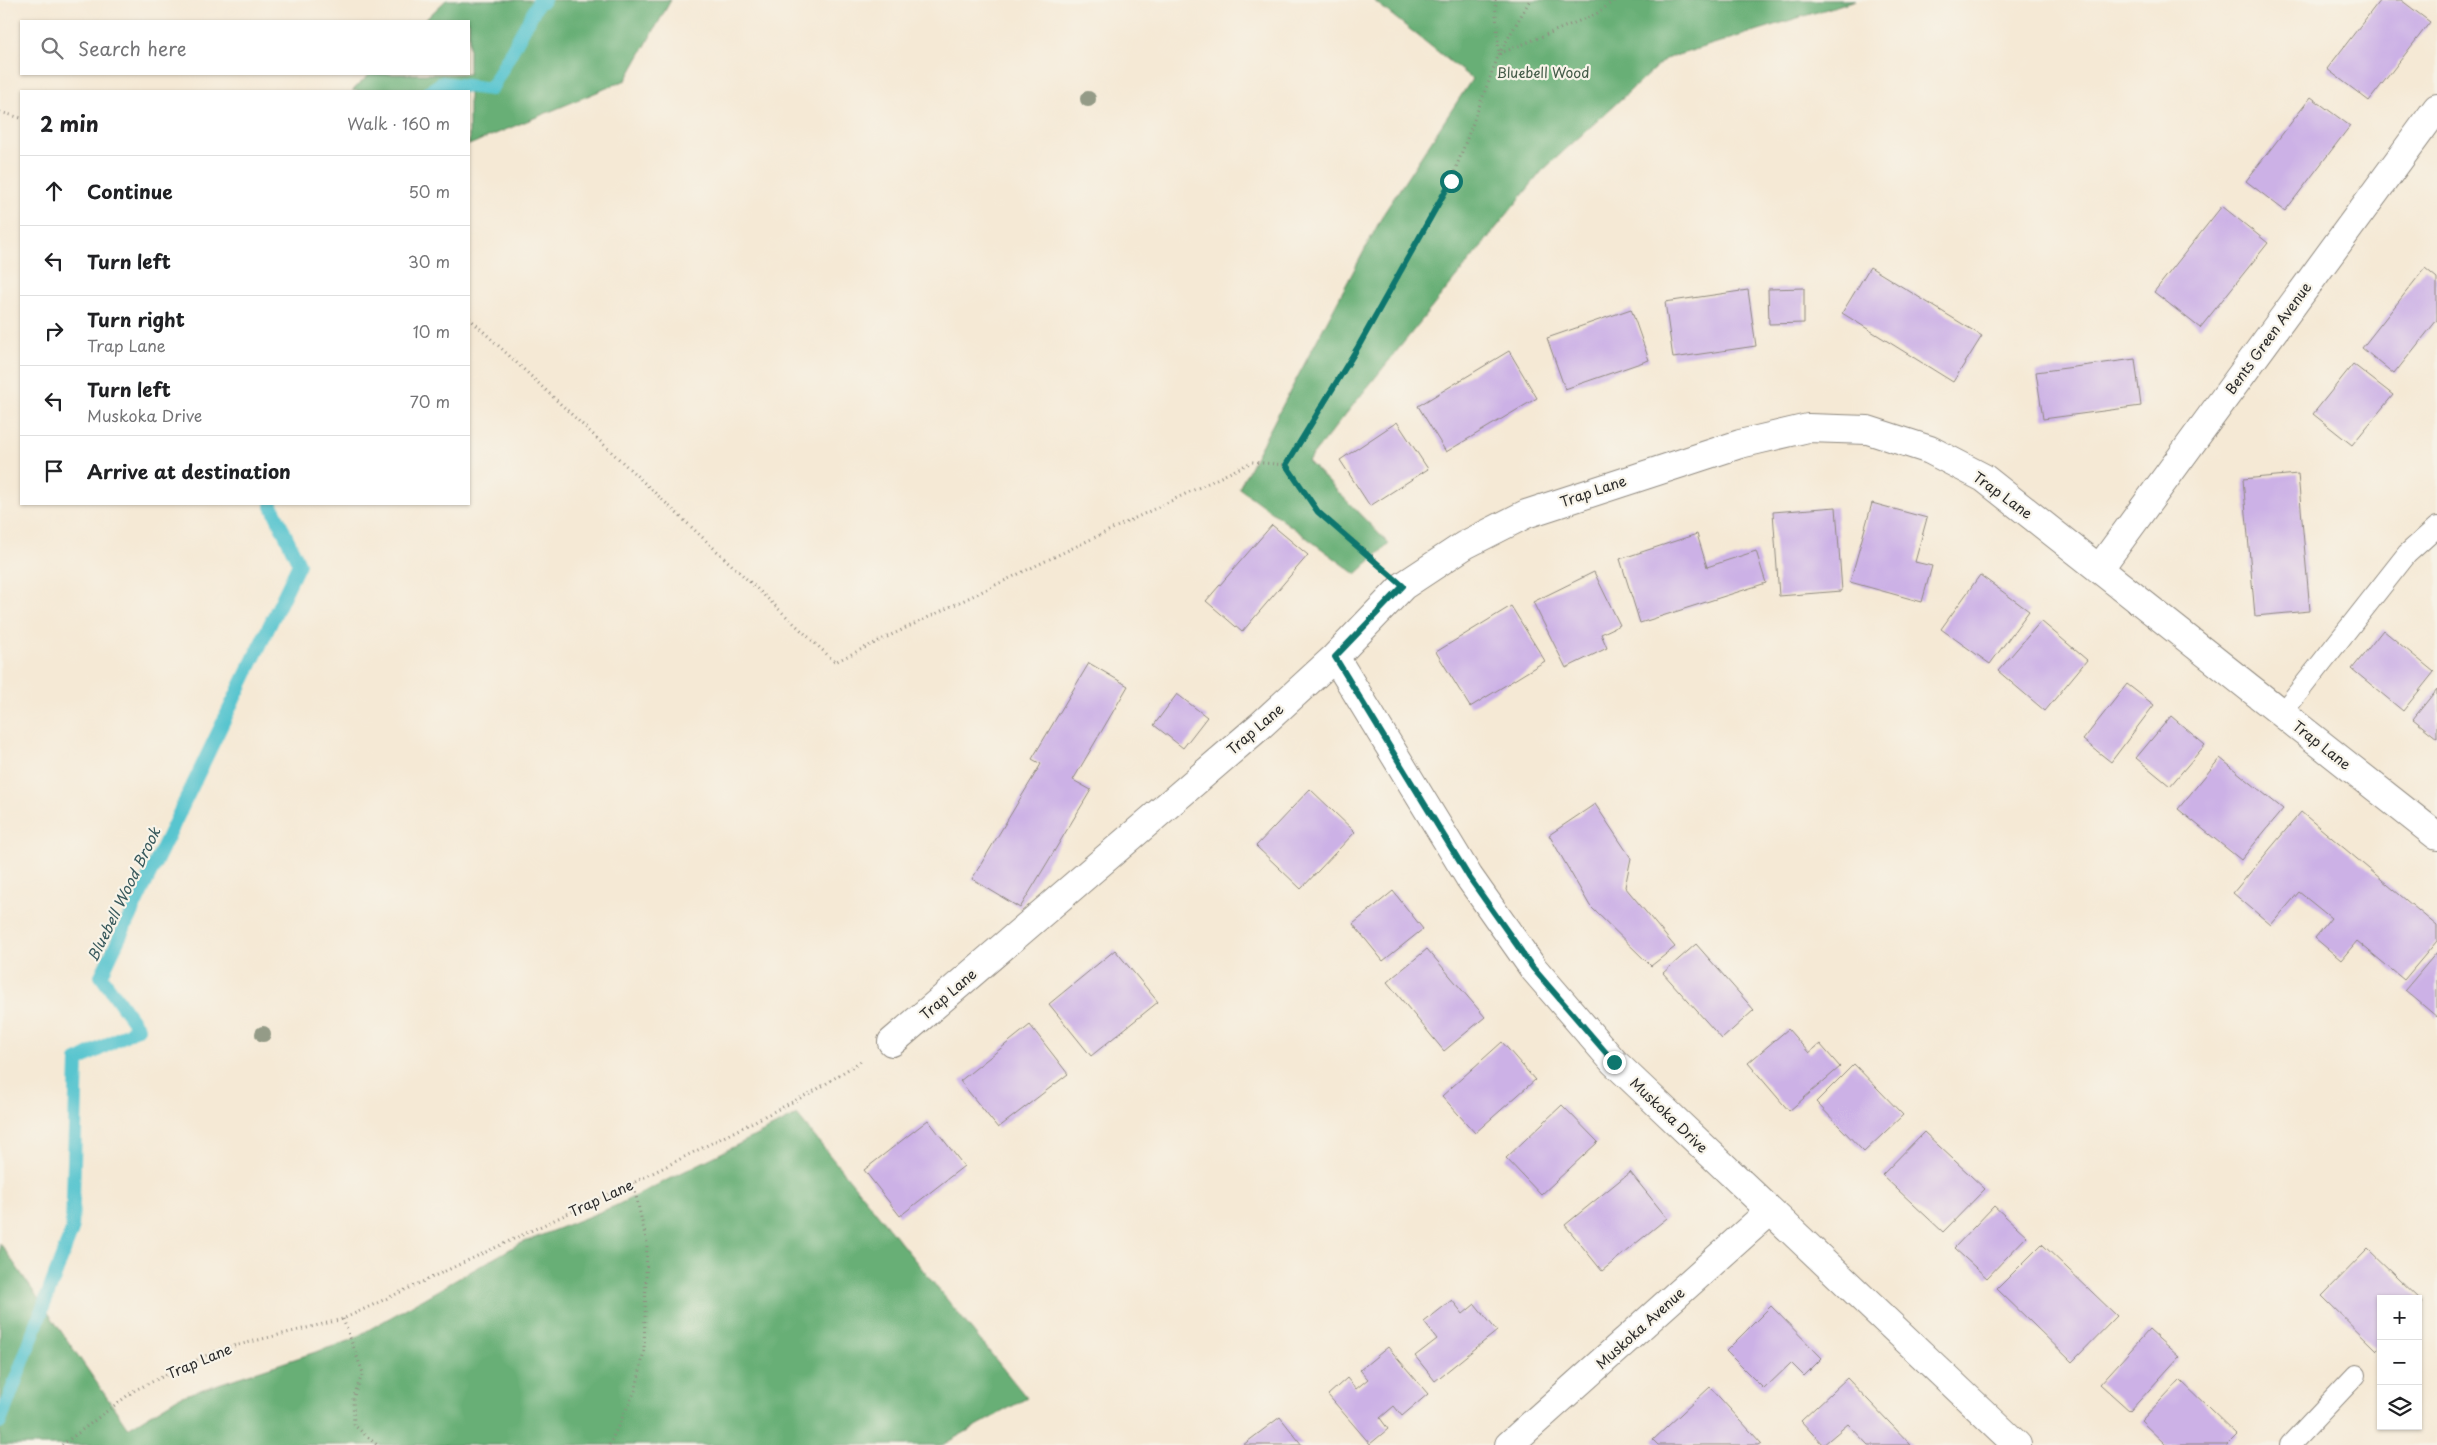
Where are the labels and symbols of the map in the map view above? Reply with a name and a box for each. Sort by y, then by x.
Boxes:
park label: Bluebell Wood [1496,62,1590,83]
route start [1440,170,1463,193]
street label: Bents Green Avenue [2220,277,2316,398]
street label: Trap Lane [1969,466,2037,524]
street label: Trap Lane [1557,470,1629,512]
street label: Trap Lane [1222,698,1288,760]
street label: Trap Lane [2288,715,2356,775]
water label: Bluebell Wood Brook [80,822,166,965]
street label: Trap Lane [915,963,981,1025]
route end [1603,1051,1626,1074]
street label: Muskoka Drive [1625,1072,1713,1158]
street label: Trap Lane [565,1174,637,1222]
street label: Muskoka Avenue [1591,1282,1689,1374]
street label: Trap Lane [163,1338,235,1384]

